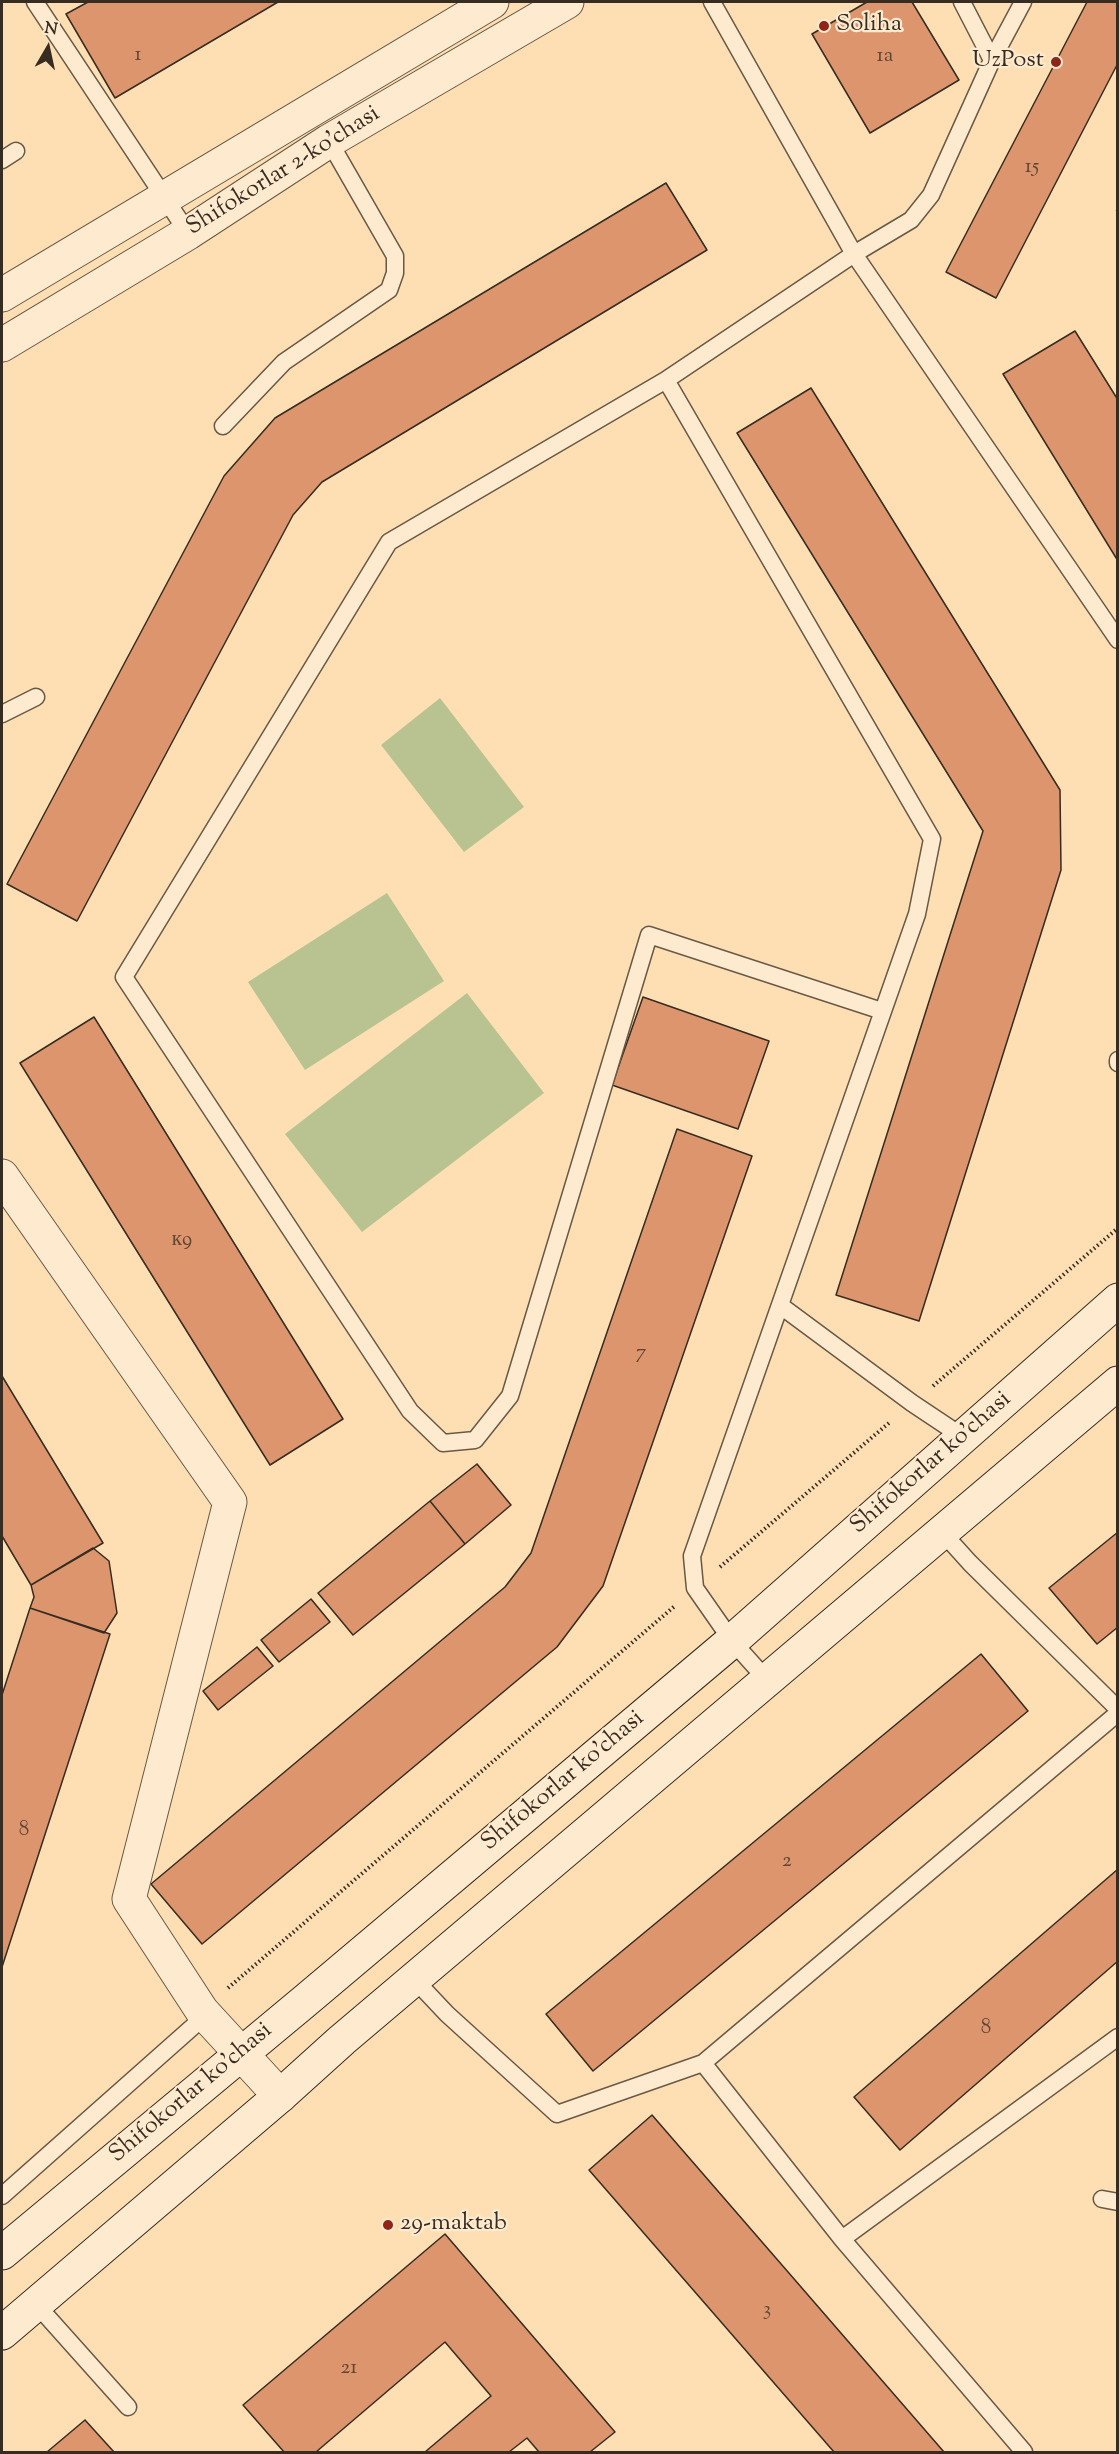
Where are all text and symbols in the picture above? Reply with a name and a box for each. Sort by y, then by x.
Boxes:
place label: Soliha [836,12,902,40]
text: N [43,17,59,42]
north arrow [18,18,78,78]
marker: Soliha [817,19,831,33]
house number: 1 [134,43,142,69]
house number: 1a [877,44,893,70]
place label: UzPost [972,48,1044,76]
marker: UzPost [1049,55,1063,69]
street label: Shifokorlar 2-ko'chasi [182,101,386,243]
house number: 15 [1025,155,1039,181]
house number: к9 [172,1228,192,1254]
house number: 7 [636,1341,646,1367]
street label: Shifokorlar ko'chasi [846,1386,1018,1542]
street label: Shifokorlar ko'chasi [477,1706,651,1858]
house number: 8 [19,1818,29,1844]
house number: 2 [782,1849,792,1875]
house number: 8 [981,2016,991,2042]
street label: Shifokorlar ko'chasi [105,2018,279,2170]
place label: 29-maktab [400,2211,507,2239]
marker: 29-maktab [381,2218,395,2232]
house number: 3 [763,2298,771,2324]
house number: 21 [341,2356,357,2382]

